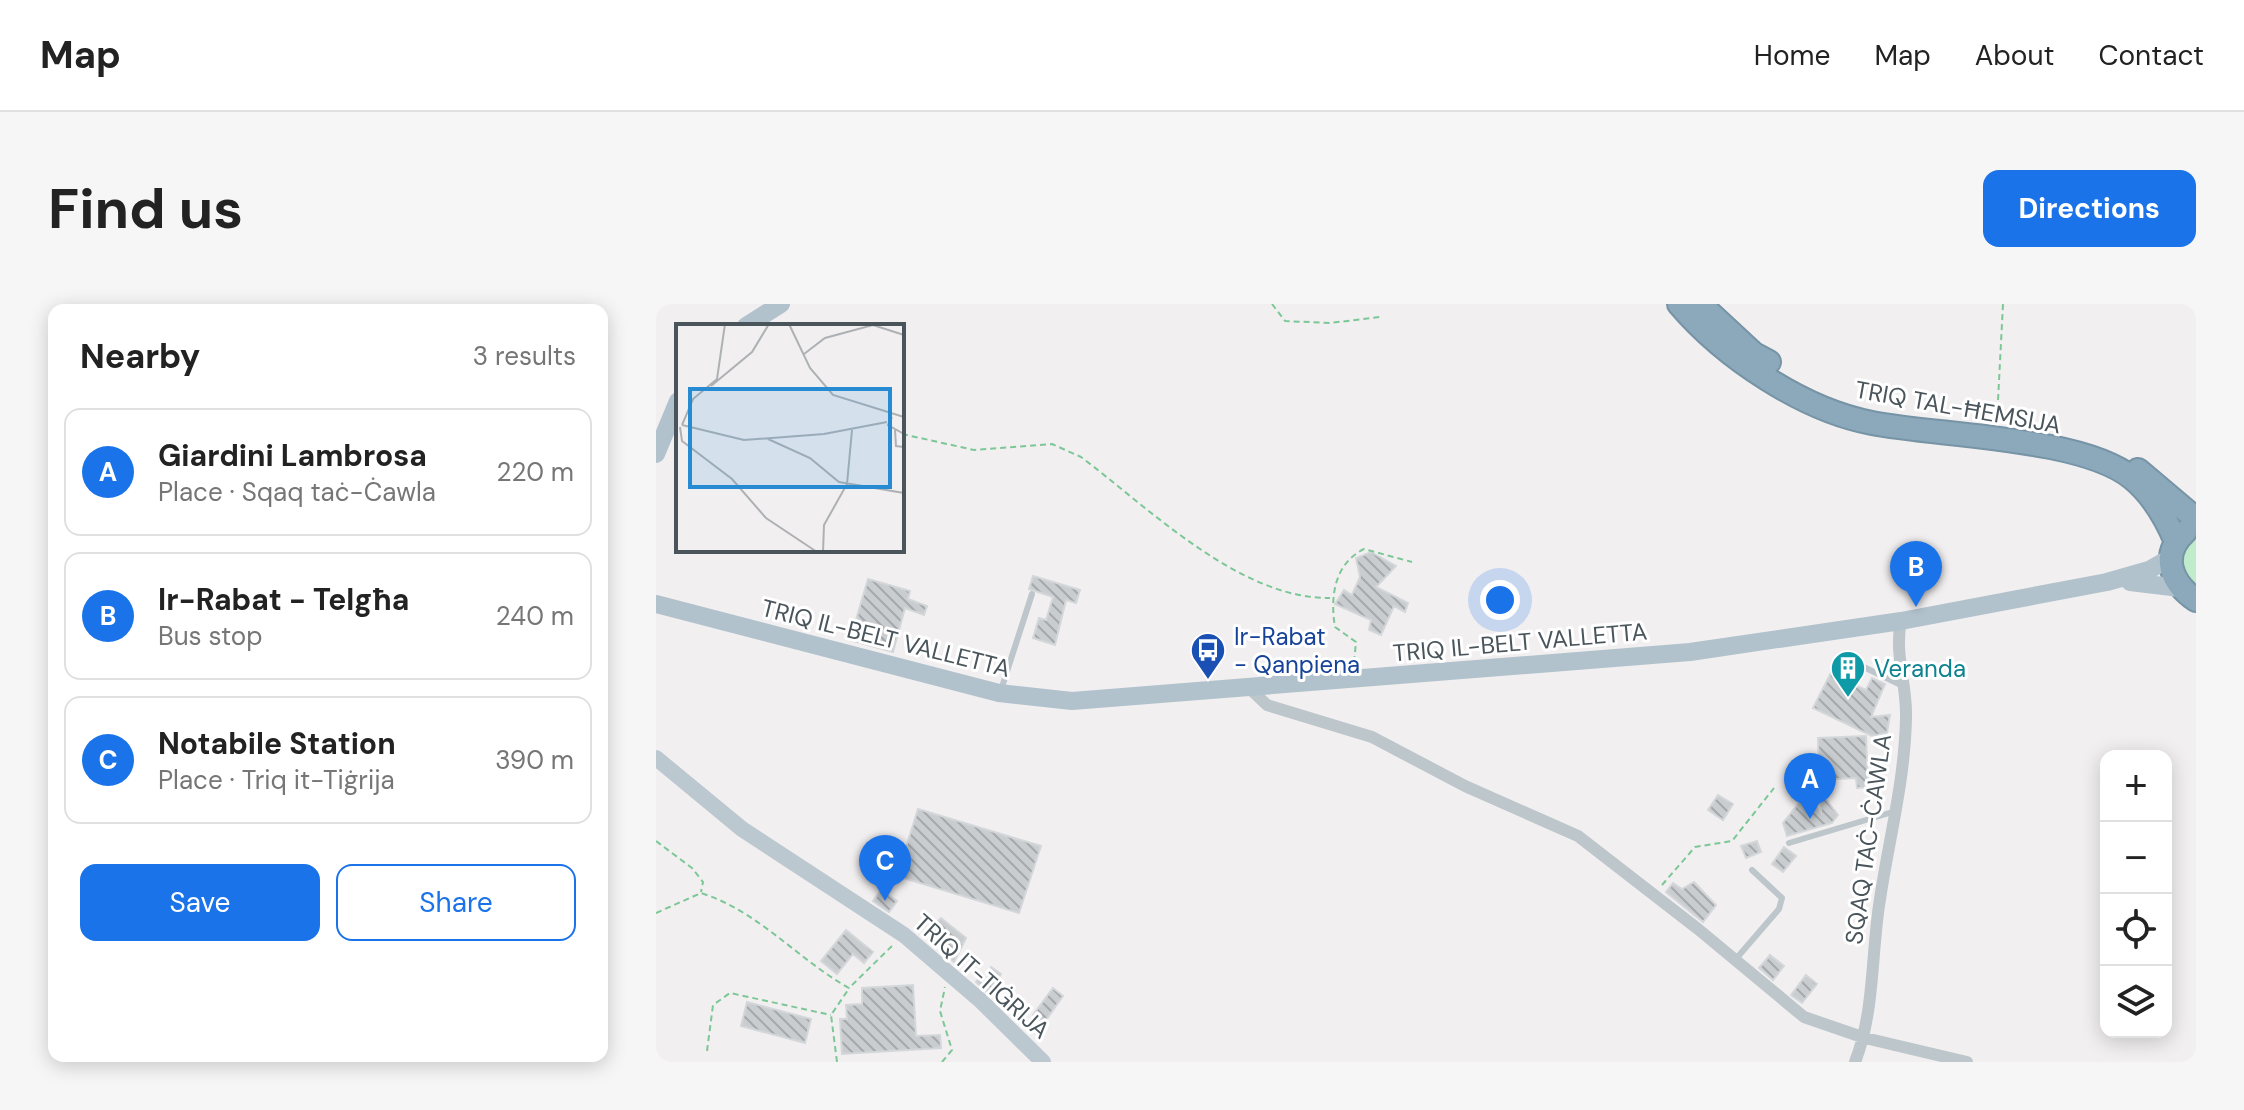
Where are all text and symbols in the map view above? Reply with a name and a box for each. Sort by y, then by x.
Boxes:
text: Map [40,30,121,80]
text: Home [1754,37,1830,74]
text: Map [1874,37,1931,74]
text: About [1975,37,2054,74]
text: Contact [2098,37,2204,74]
button: Directions [1983,170,2196,247]
text: Find us [48,172,243,245]
inset map [676,324,904,552]
text: Nearby [80,334,200,379]
text: 3 results [473,339,576,373]
street label: TRIQ TAL-ĦEMSIJA [1853,374,2063,440]
text: Giardini Lambrosa [158,436,427,475]
text: A [99,455,117,489]
text: 220 m [496,455,574,489]
text: Place · Sqaq taċ-Ċawla [158,475,436,509]
pin: B [1890,541,1942,607]
text: Ir-Rabat - Telgħa [158,580,409,619]
your location [1480,580,1520,620]
street label: TRIQ IL-BELT VALLETTA [758,592,1014,684]
text: B [100,599,116,633]
text: 240 m [496,599,574,633]
street label: TRIQ IL-BELT VALLETTA [1392,615,1649,669]
text: Bus stop [158,619,263,653]
place label: Ir-Rabat - Qanpiena [1234,621,1360,680]
bus stop icon: Ir-Rabat - Qanpiena [1189,631,1227,681]
building icon: Veranda [1829,649,1867,699]
place label: Veranda [1874,653,1966,684]
text: Notabile Station [158,724,396,763]
street label: SQAQ TAĊ-ĊAWLA [1838,732,1898,946]
text: C [98,743,118,777]
text: 390 m [495,743,574,777]
map controls [2100,750,2172,1038]
button: + [2100,750,2172,822]
pin: A [1784,753,1836,819]
text: Place · Triq it-Tiġrija [158,763,395,797]
button: − [2100,822,2172,894]
pin: C [859,835,911,901]
button: Save [80,864,320,941]
button: Share [336,864,576,941]
button: locate [2100,894,2172,966]
street label: TRIQ IT-TIĠRIJA [908,907,1056,1045]
button: layers [2100,966,2172,1038]

